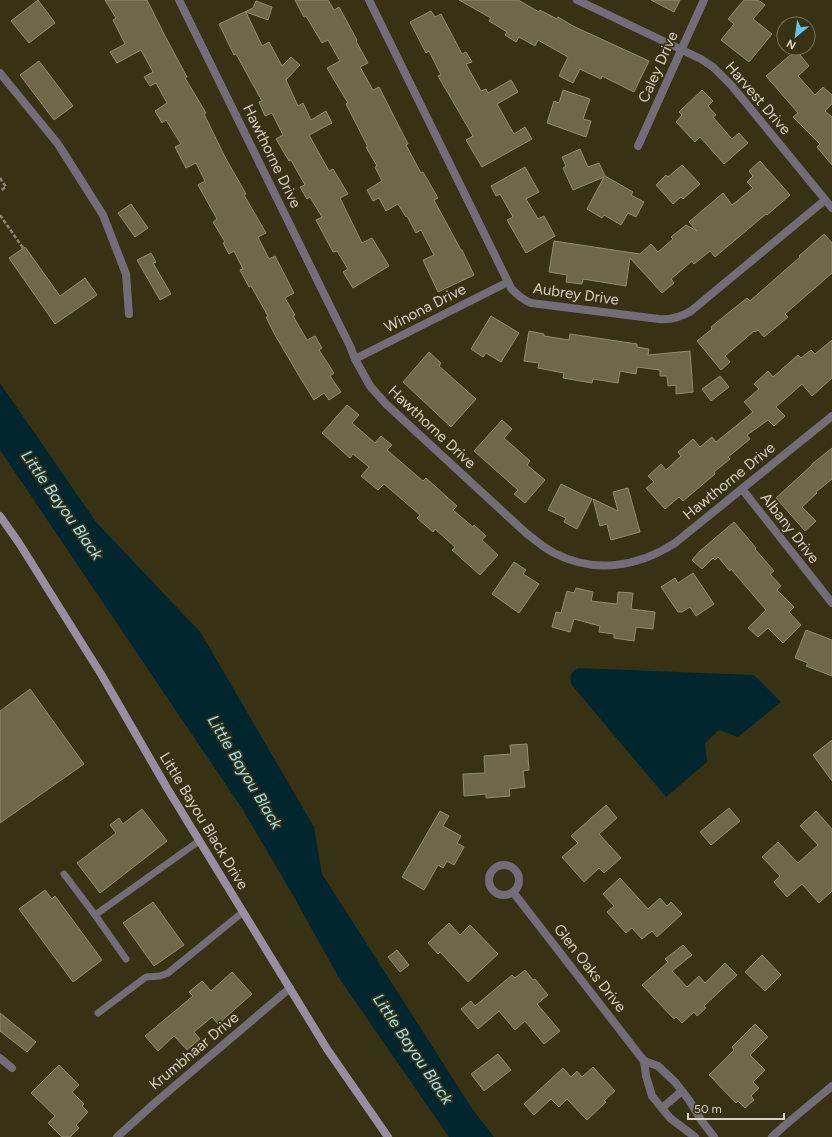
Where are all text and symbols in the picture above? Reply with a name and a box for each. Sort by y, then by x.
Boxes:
north arrow [776,16,816,56]
street label: Caley Drive [634,29,682,105]
text: N [785,37,798,52]
street label: Harvest Drive [721,58,795,138]
street label: Hawthorne Drive [239,101,305,211]
street label: Aubrey Drive [532,279,620,309]
street label: Winona Drive [381,280,469,336]
street label: Hawthorne Drive [384,382,480,472]
street label: Hawthorne Drive [679,438,779,524]
water label: Little Bayou Black [17,447,108,564]
street label: Albany Drive [757,489,823,567]
water label: Little Bayou Black [204,712,287,833]
street label: Little Bayou Black Drive [156,749,252,893]
street label: Glen Oaks Drive [550,920,630,1016]
water label: Little Bayou Black [369,990,458,1109]
street label: Krumbhaar Drive [146,1008,242,1094]
scale bar [688,1095,784,1121]
text: 50 m [694,1102,722,1116]

